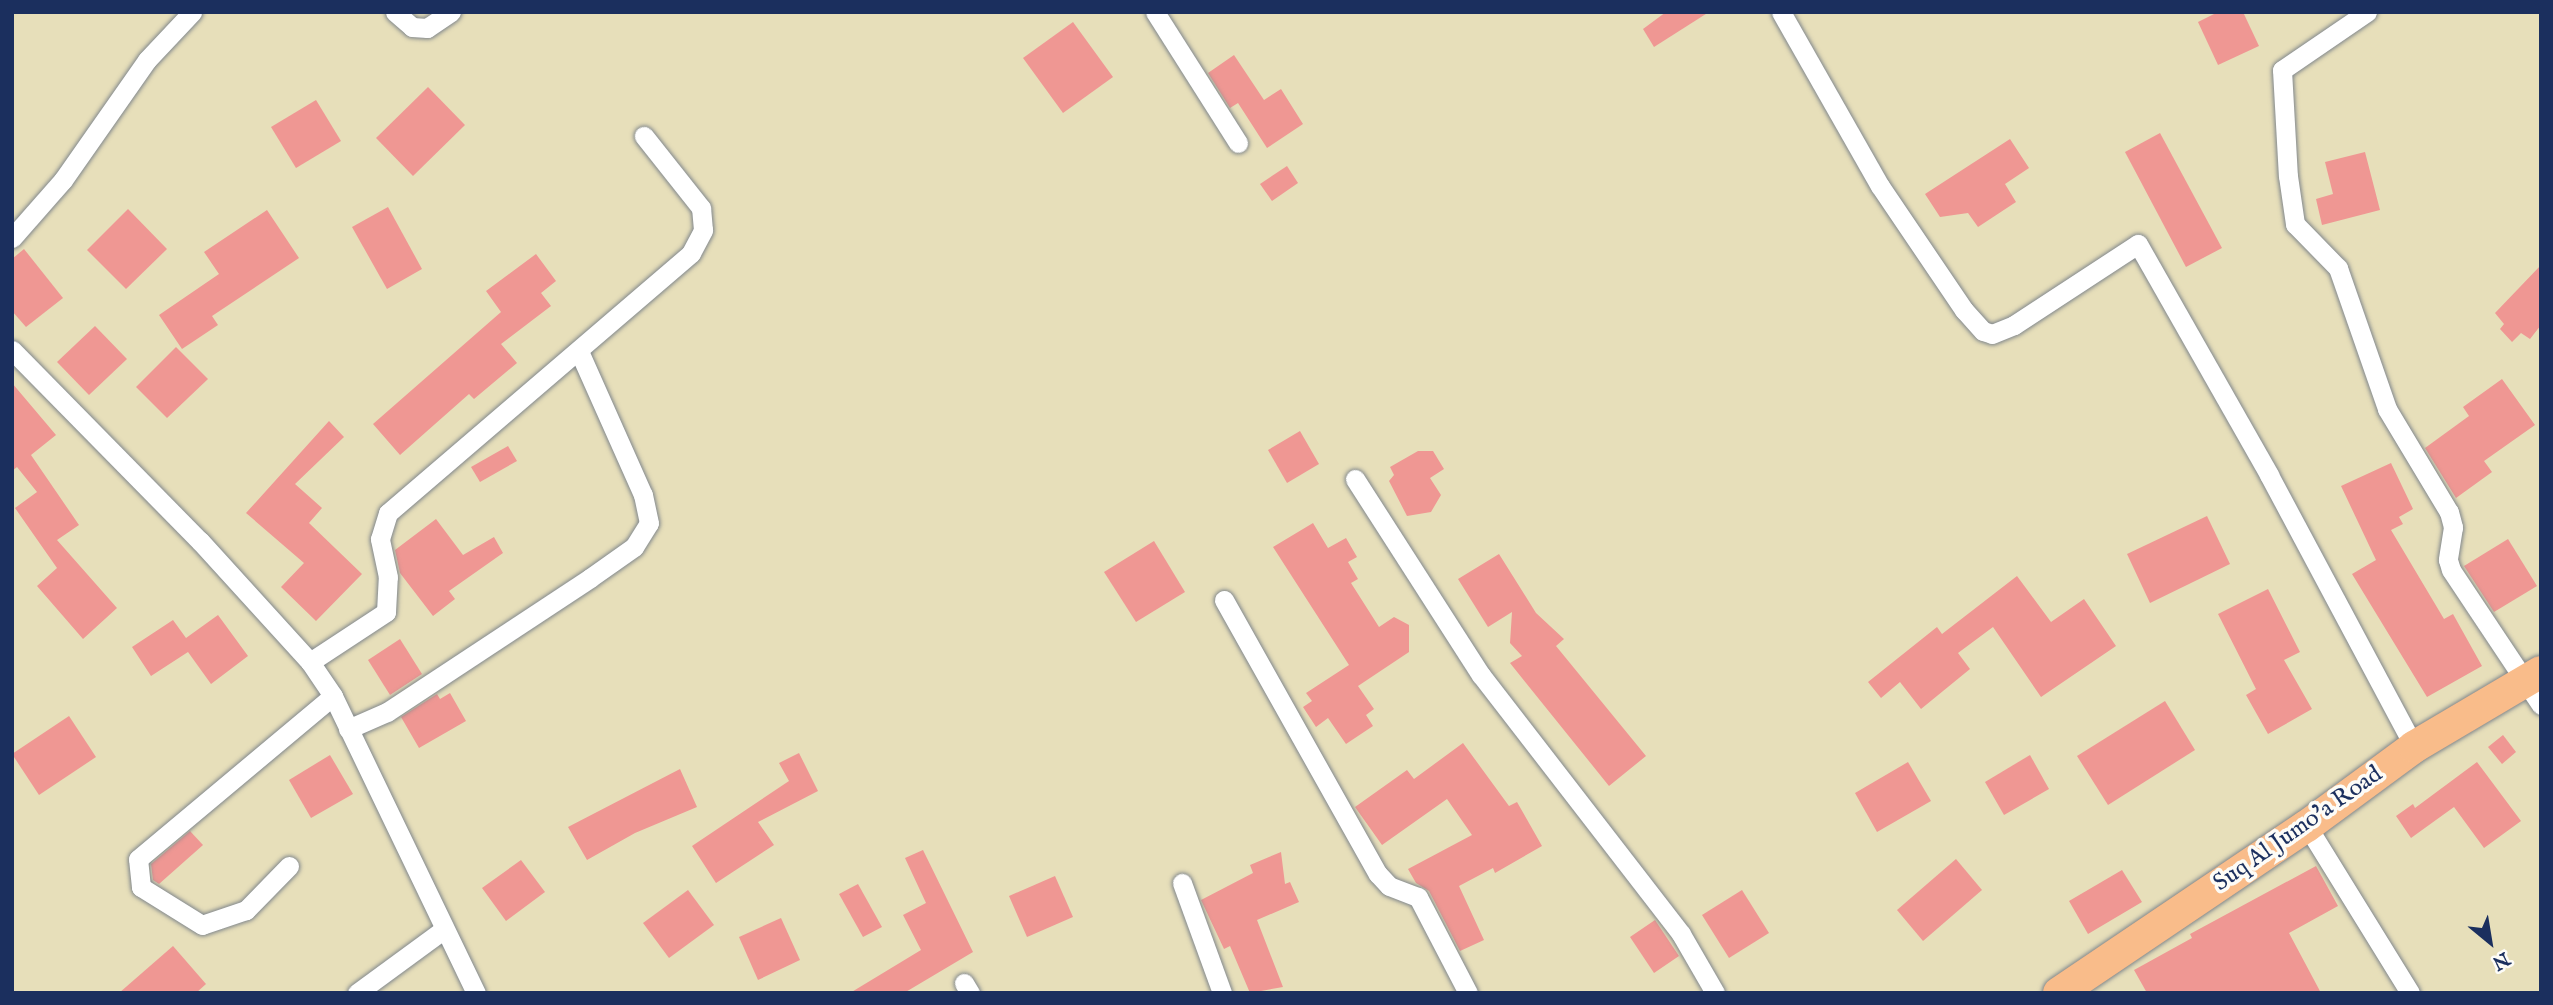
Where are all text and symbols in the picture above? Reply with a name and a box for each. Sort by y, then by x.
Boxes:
street label: Suq Al Jumo’a Road [2208,760,2388,898]
north arrow [2455,907,2525,977]
text: N [2487,946,2514,975]

